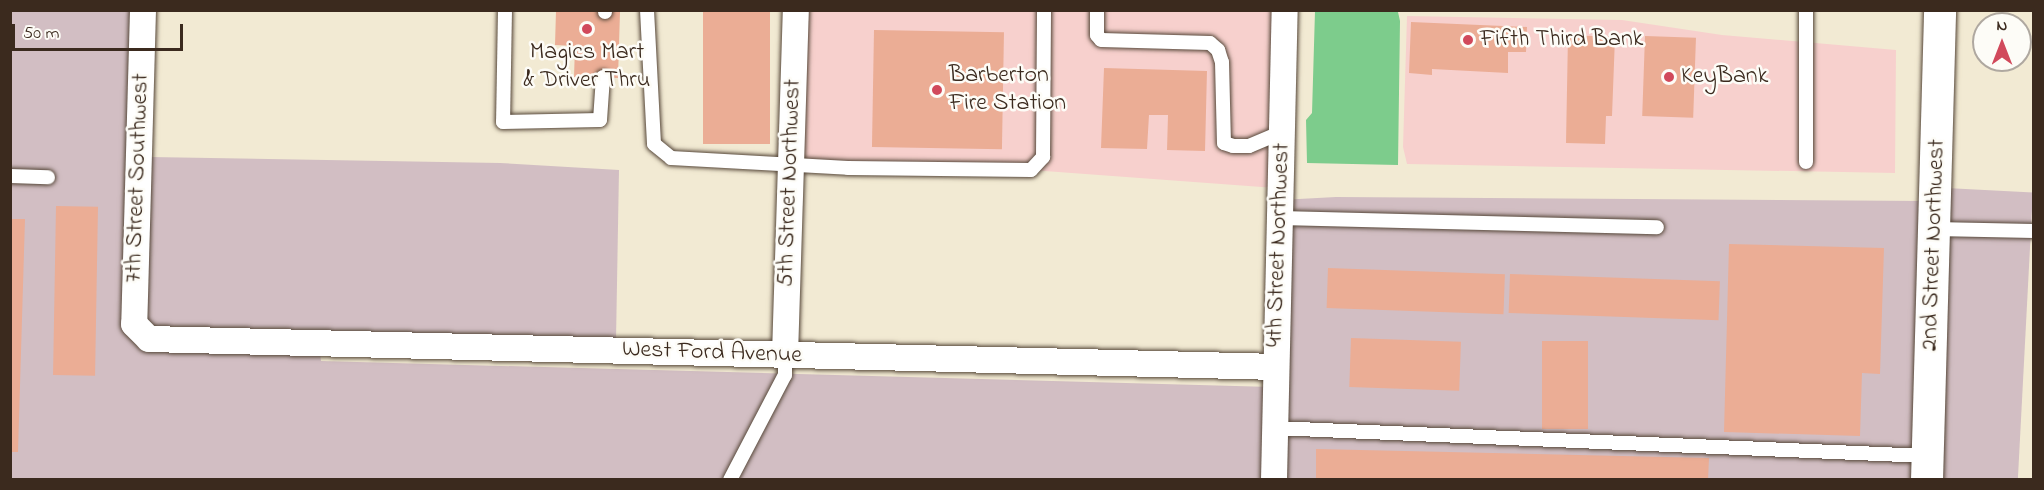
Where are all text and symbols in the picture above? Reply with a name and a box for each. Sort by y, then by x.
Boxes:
scale bar [15,12,186,50]
north arrow [1972,12,2032,72]
text: N [1997,14,2007,38]
text: 50 m [23,21,60,47]
marker: Magics Mart & Driver Thru [580,22,594,36]
place label: Fifth Third Bank [1480,26,1643,54]
marker: Fifth Third Bank [1461,33,1475,47]
place label: Magics Mart & Driver Thru [524,39,650,95]
place label: Barberton Fire Station [949,62,1066,118]
place label: KeyBank [1681,63,1768,91]
marker: KeyBank [1662,70,1676,84]
street label: 7th Street Southwest [120,73,156,283]
street label: 5th Street Northwest [772,79,808,287]
marker: Barberton Fire Station [930,83,944,97]
street label: 2nd Street Northwest [1916,139,1952,351]
street label: 4th Street Northwest [1261,142,1297,348]
street label: West Ford Avenue [621,335,803,371]

